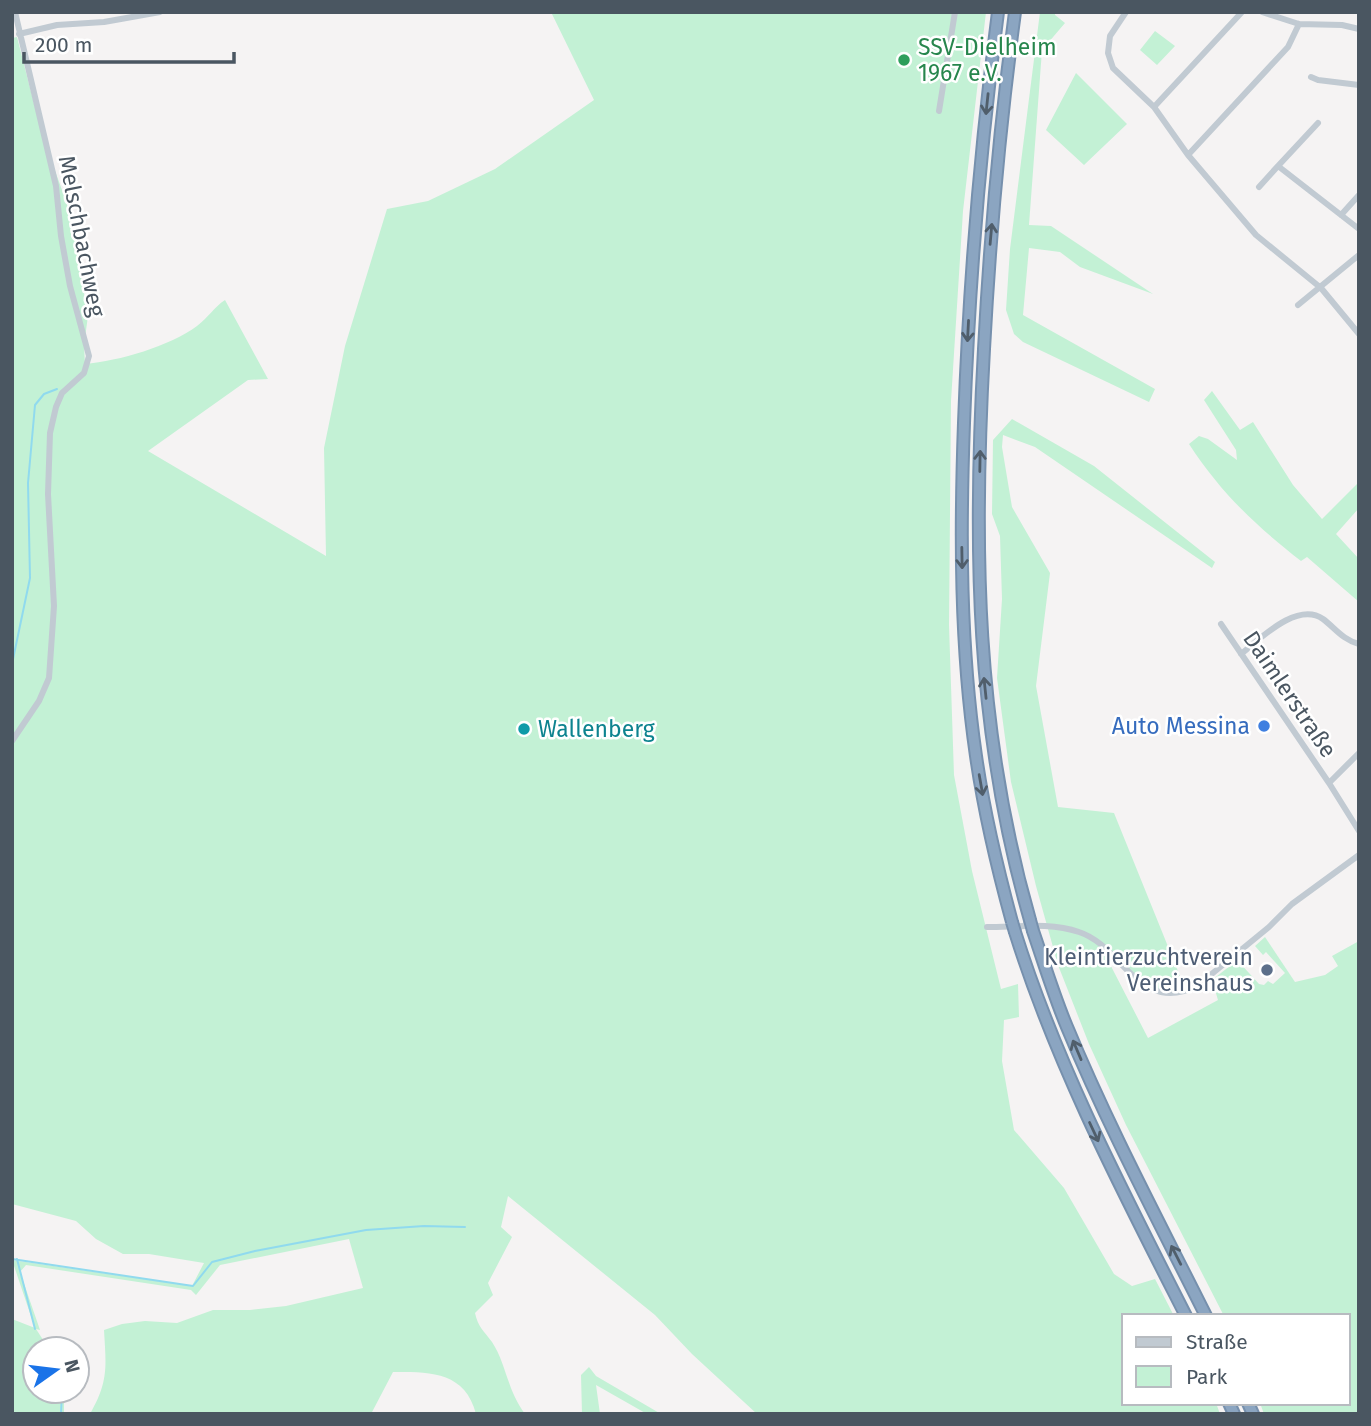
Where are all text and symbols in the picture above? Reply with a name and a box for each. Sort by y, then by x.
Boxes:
scale bar [24,21,234,65]
text: 200 m [35,32,92,58]
place label: SSV-Dielheim 1967 e.V. [918,33,1057,87]
marker: SSV-Dielheim 1967 e.V. [896,52,912,68]
one-way arrow [980,93,993,115]
street label: Melschbachweg [53,153,111,319]
one-way arrow [985,223,998,246]
one-way arrow [962,319,975,342]
one-way arrow [973,450,986,473]
one-way arrow [955,547,969,570]
street label: Daimlerstraße [1237,625,1343,763]
one-way arrow [978,678,991,700]
place label: Auto Messina [1112,712,1250,740]
place label: Wallenberg [538,715,655,743]
marker: Auto Messina [1256,718,1272,734]
marker: Wallenberg [516,721,532,737]
one-way arrow [974,773,988,796]
place label: Kleintierzuchtverein Vereinshaus [1044,943,1253,997]
marker: Kleintierzuchtverein Vereinshaus [1259,962,1275,978]
one-way arrow [1070,1040,1083,1061]
one-way arrow [1088,1121,1101,1142]
one-way arrow [1168,1245,1182,1266]
legend [1122,1314,1350,1405]
text: Straße [1186,1329,1248,1355]
north arrow [21,1335,91,1405]
text: N [59,1357,85,1375]
text: Park [1186,1364,1228,1390]

